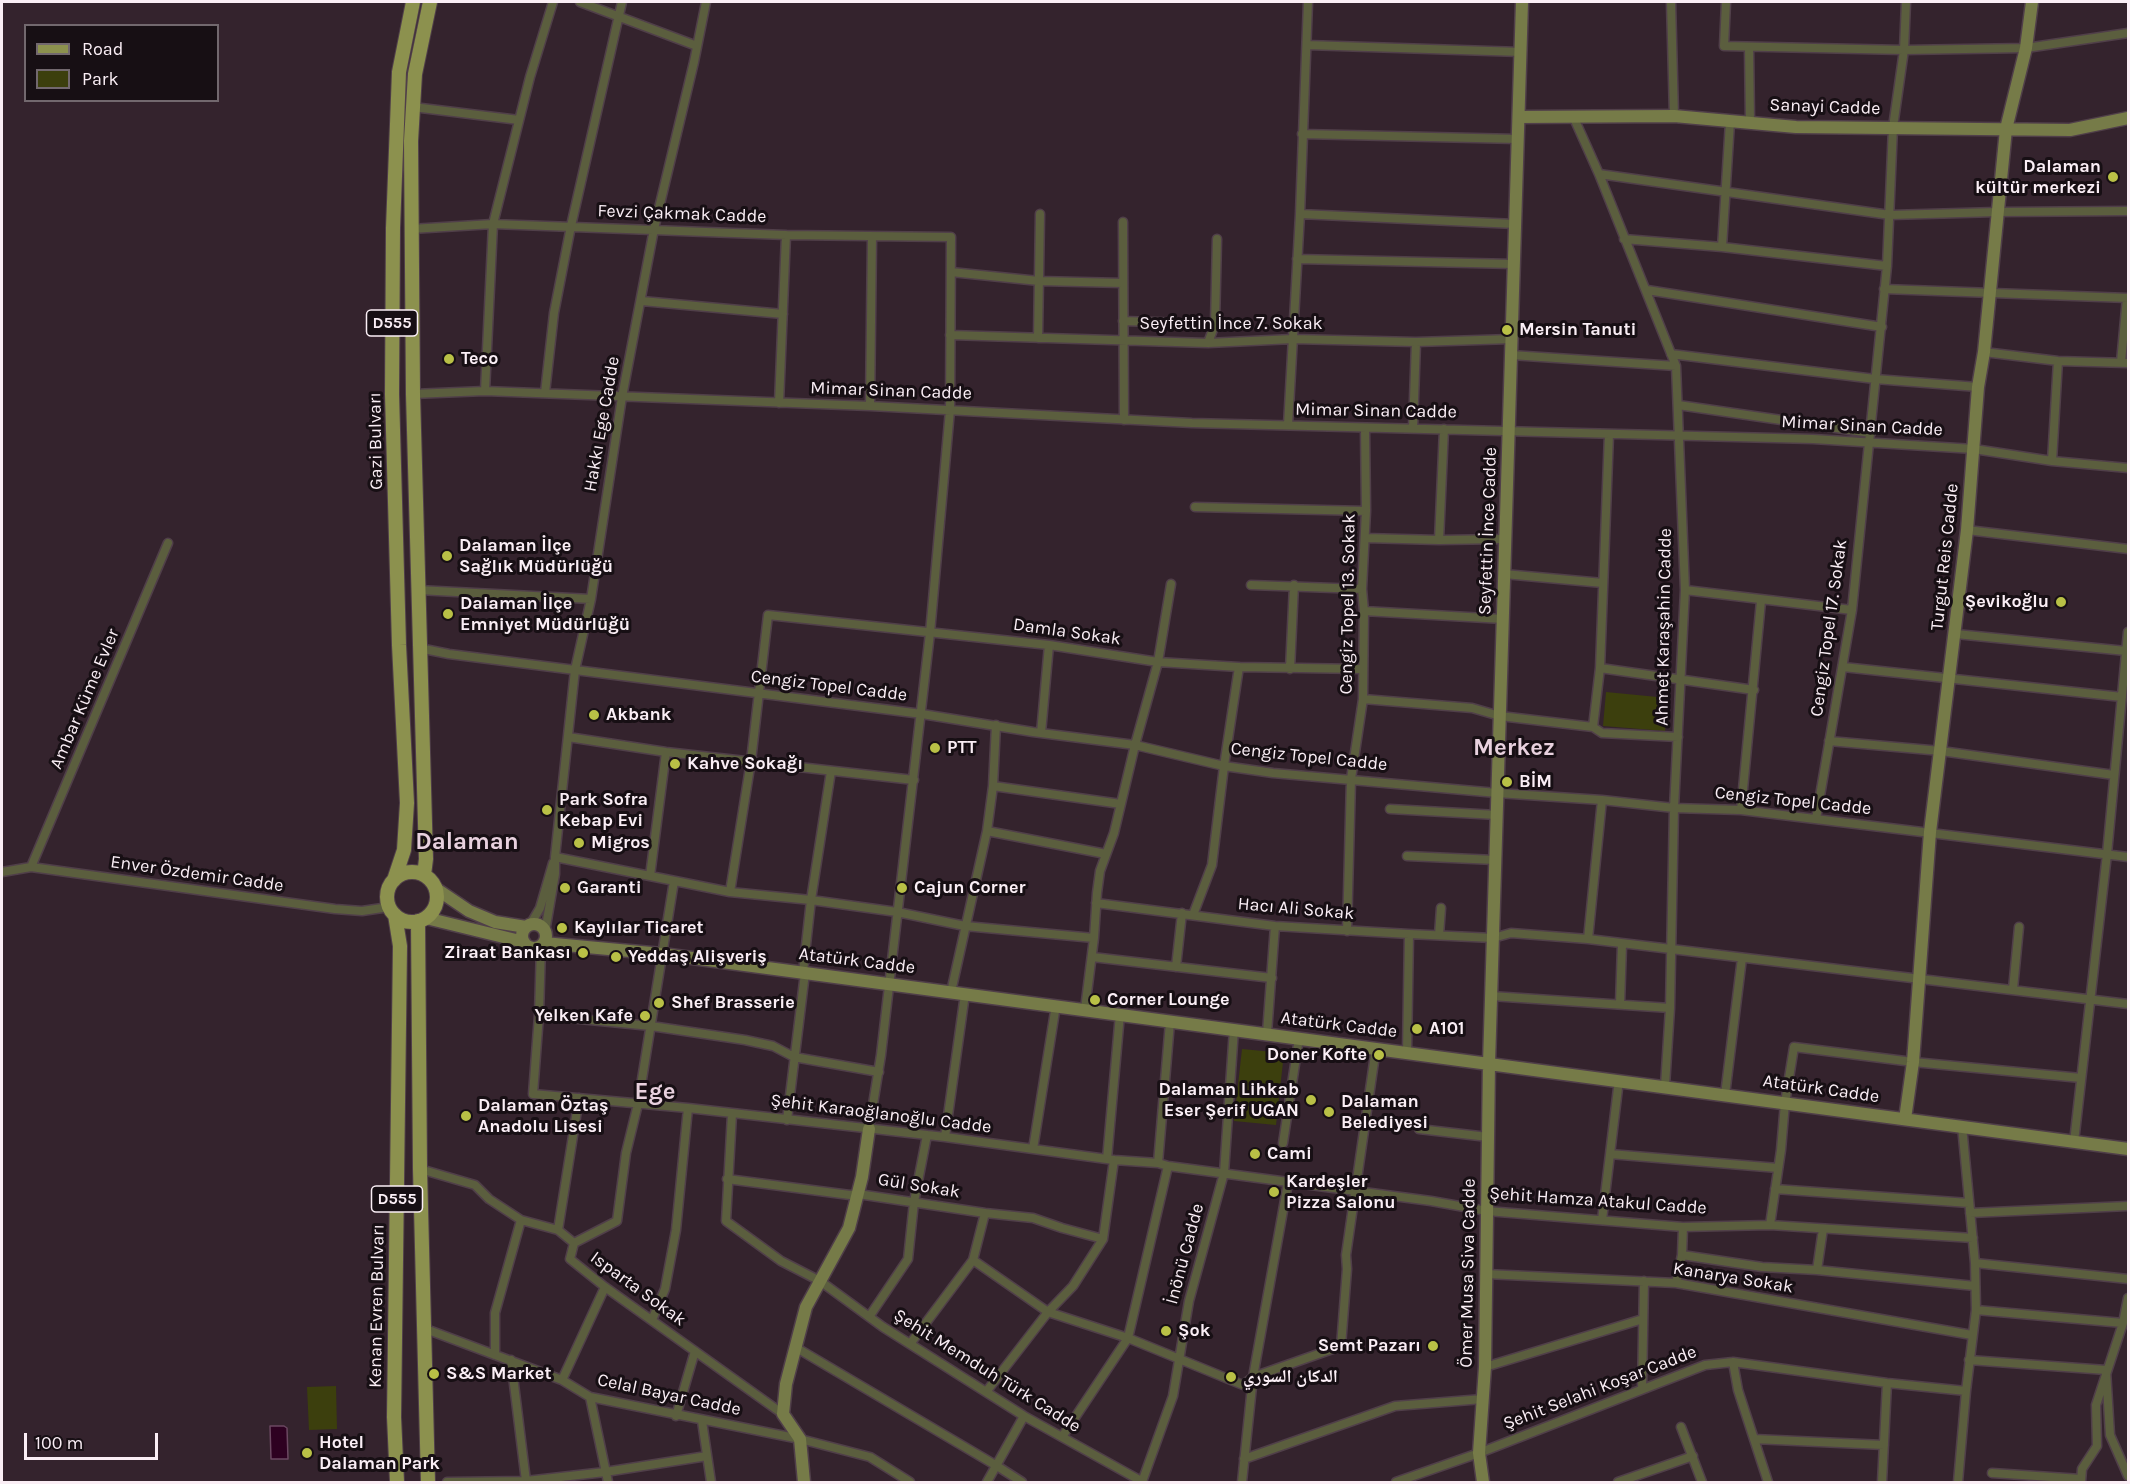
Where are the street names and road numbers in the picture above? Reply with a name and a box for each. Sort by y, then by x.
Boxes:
street label: Sanayi Cadde [1769,94,1881,120]
street label: Fevzi Çakmak Cadde [597,200,767,228]
road number: D555 [366,310,418,336]
street label: Seyfettin İnce 7. Sokak [1139,313,1323,335]
street label: Hakkı Ege Cadde [579,355,625,493]
street label: Mimar Sinan Cadde [810,377,972,405]
street label: Gazi Bulvarı [364,392,388,490]
street label: Mimar Sinan Cadde [1295,399,1457,423]
street label: Mimar Sinan Cadde [1781,411,1943,441]
street label: Seyfettin İnce Cadde [1474,447,1502,615]
street label: Turgut Reis Cadde [1927,482,1963,632]
street label: Cengiz Topel 13. Sokak [1336,513,1360,695]
street label: Ahmet Karaşahin Cadde [1651,528,1677,726]
street label: Cengiz Topel 17. Sokak [1806,538,1852,718]
street label: Damla Sokak [1012,614,1122,650]
street label: Ambar Küme Evler [46,625,124,773]
street label: Cengiz Topel Cadde [750,666,908,706]
street label: Cengiz Topel Cadde [1230,738,1388,776]
street label: Cengiz Topel Cadde [1714,782,1872,820]
street label: Enver Özdemir Cadde [109,851,285,897]
street label: Hacı Ali Sokak [1237,893,1355,925]
street label: Atatürk Cadde [798,943,916,979]
street label: Atatürk Cadde [1280,1007,1398,1043]
street label: Atatürk Cadde [1762,1070,1880,1108]
street label: Şehit Karaoğlanoğlu Cadde [769,1090,993,1138]
street label: Gül Sokak [876,1169,962,1203]
street label: Ömer Musa Siva Cadde [1456,1178,1480,1368]
street label: Şehit Hamza Atakul Cadde [1489,1183,1707,1219]
road number: D555 [372,1186,422,1212]
street label: İnönü Cadde [1161,1201,1209,1307]
street label: Kenan Evren Bulvarı [365,1224,389,1388]
street label: Isparta Sokak [586,1247,690,1331]
street label: Kanarya Sokak [1671,1258,1795,1298]
street label: Şehit Memduh Türk Cadde [889,1304,1085,1438]
street label: Şehit Selahi Koşar Cadde [1500,1341,1700,1435]
street label: Celal Bayar Cadde [595,1369,743,1421]

